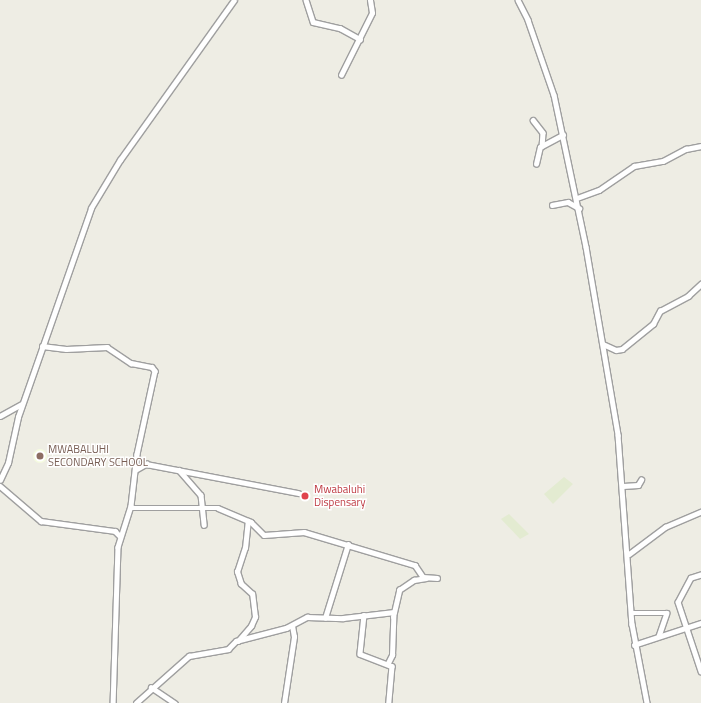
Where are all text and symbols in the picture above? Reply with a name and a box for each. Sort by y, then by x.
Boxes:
place label: MWABALUHI SECONDARY SCHOOL [48,443,148,469]
marker: MWABALUHI SECONDARY SCHOOL [35,451,45,461]
place label: Mwabaluhi Dispensary [314,483,366,509]
marker: Mwabaluhi Dispensary [299,490,311,502]

